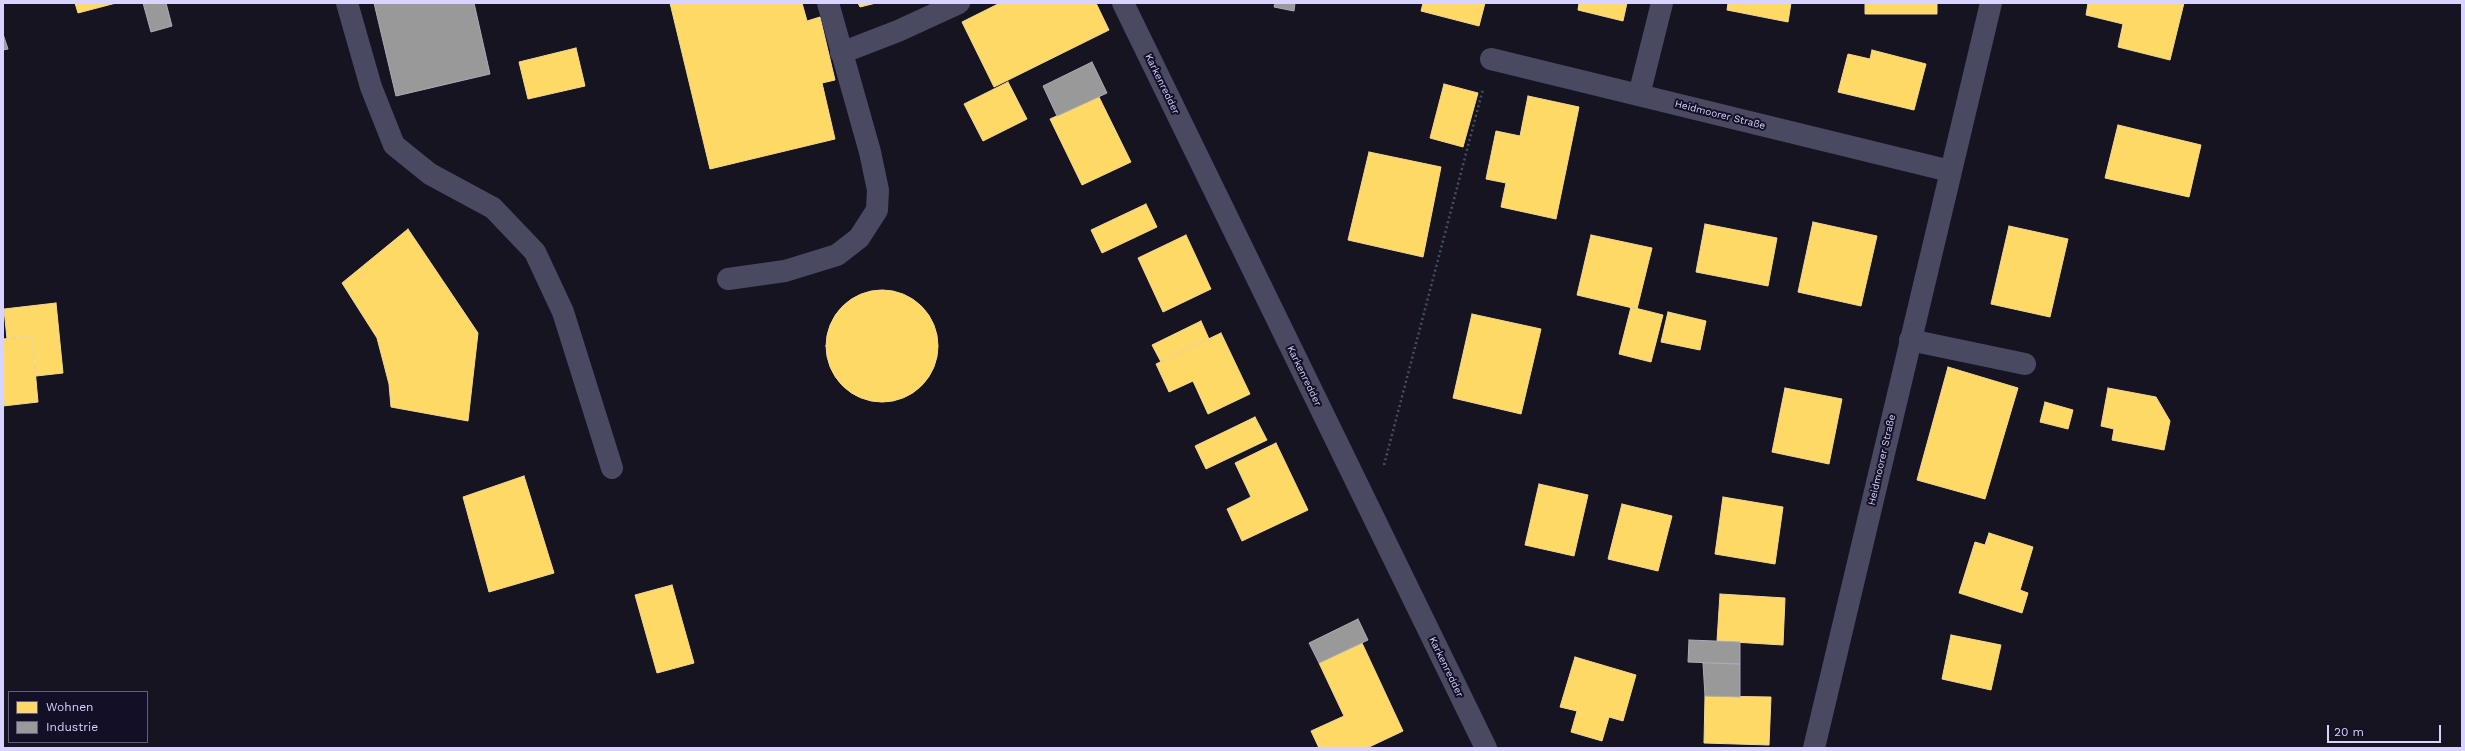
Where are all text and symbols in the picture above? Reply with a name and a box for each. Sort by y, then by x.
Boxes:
street label: Karkenredder [1142,52,1182,116]
street label: Heidmoorer Straße [1674,98,1766,132]
street label: Karkenredder [1284,344,1324,408]
street label: Heidmoorer Straße [1866,413,1898,507]
street label: Karkenredder [1426,635,1466,699]
legend [8,691,148,743]
text: Wohnen [46,700,94,714]
scale bar [2329,717,2443,743]
text: Industrie [46,720,98,734]
text: 20 m [2334,725,2364,739]

